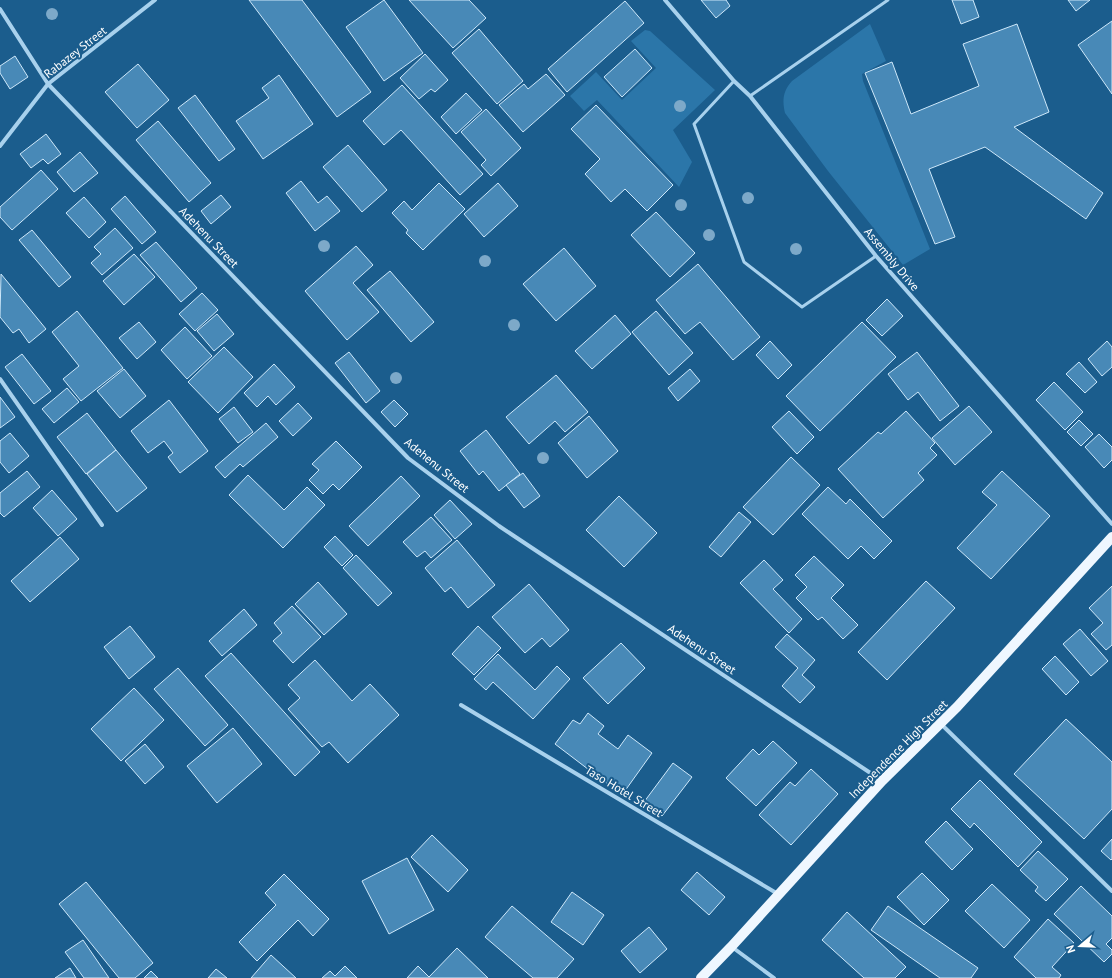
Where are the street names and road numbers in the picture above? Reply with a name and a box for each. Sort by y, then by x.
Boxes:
street label: Rabazey Street [41,23,109,81]
street label: Adehenu Street [176,203,242,271]
street label: Assembly Drive [861,224,923,294]
street label: Adehenu Street [402,434,472,496]
street label: Adehenu Street [665,621,739,677]
street label: Independence High Street [846,697,950,801]
street label: Taso Hotel Street [582,762,666,820]

